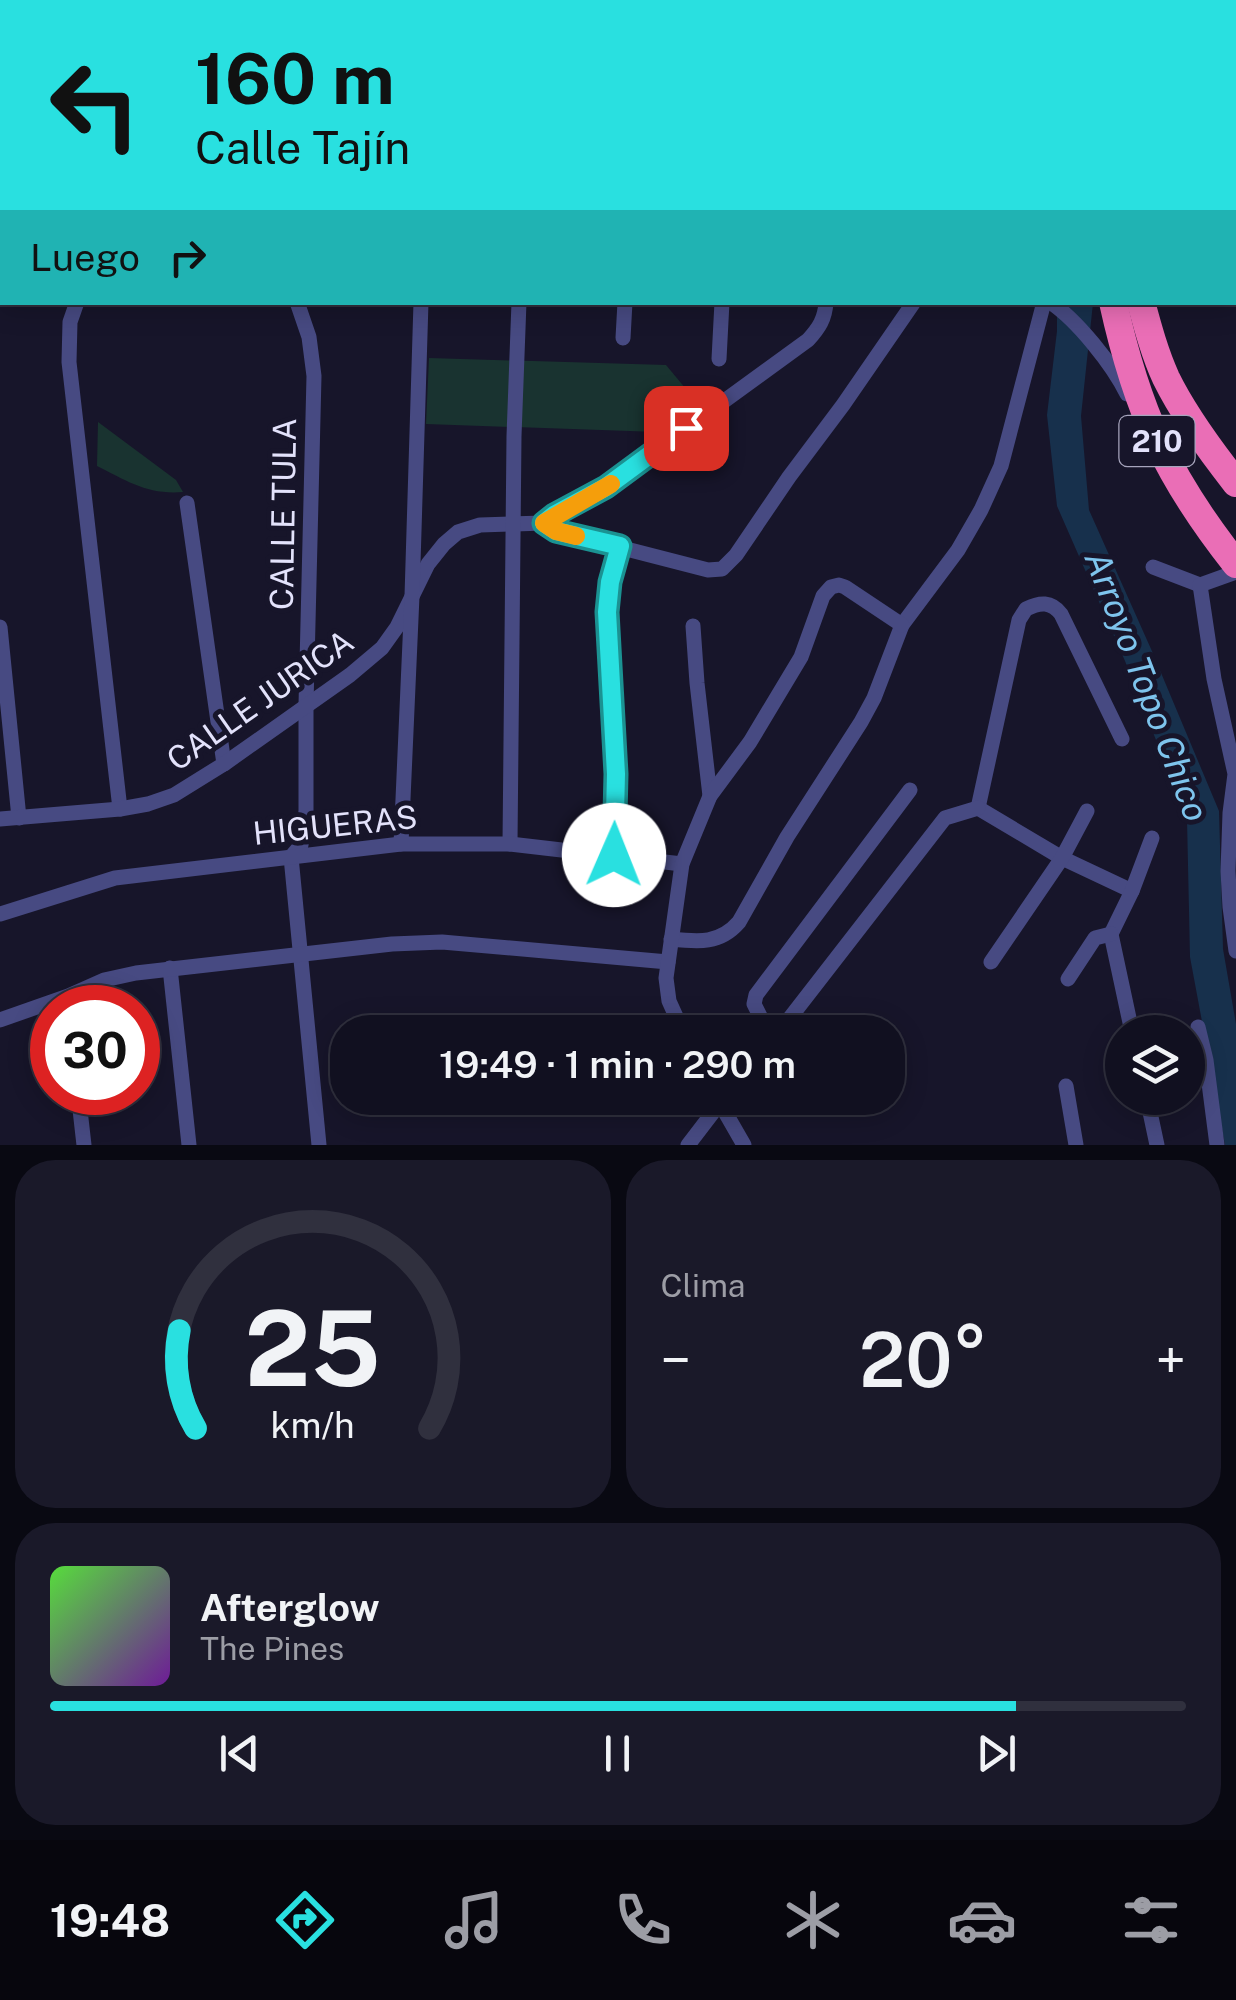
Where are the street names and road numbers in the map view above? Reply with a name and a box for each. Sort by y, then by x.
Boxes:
road number: 210 [1120,416,1194,466]
street label: CALLE TULA [263,418,303,610]
street label: CALLE JURICA [160,622,360,778]
street label: HIGUERAS [251,798,419,852]

